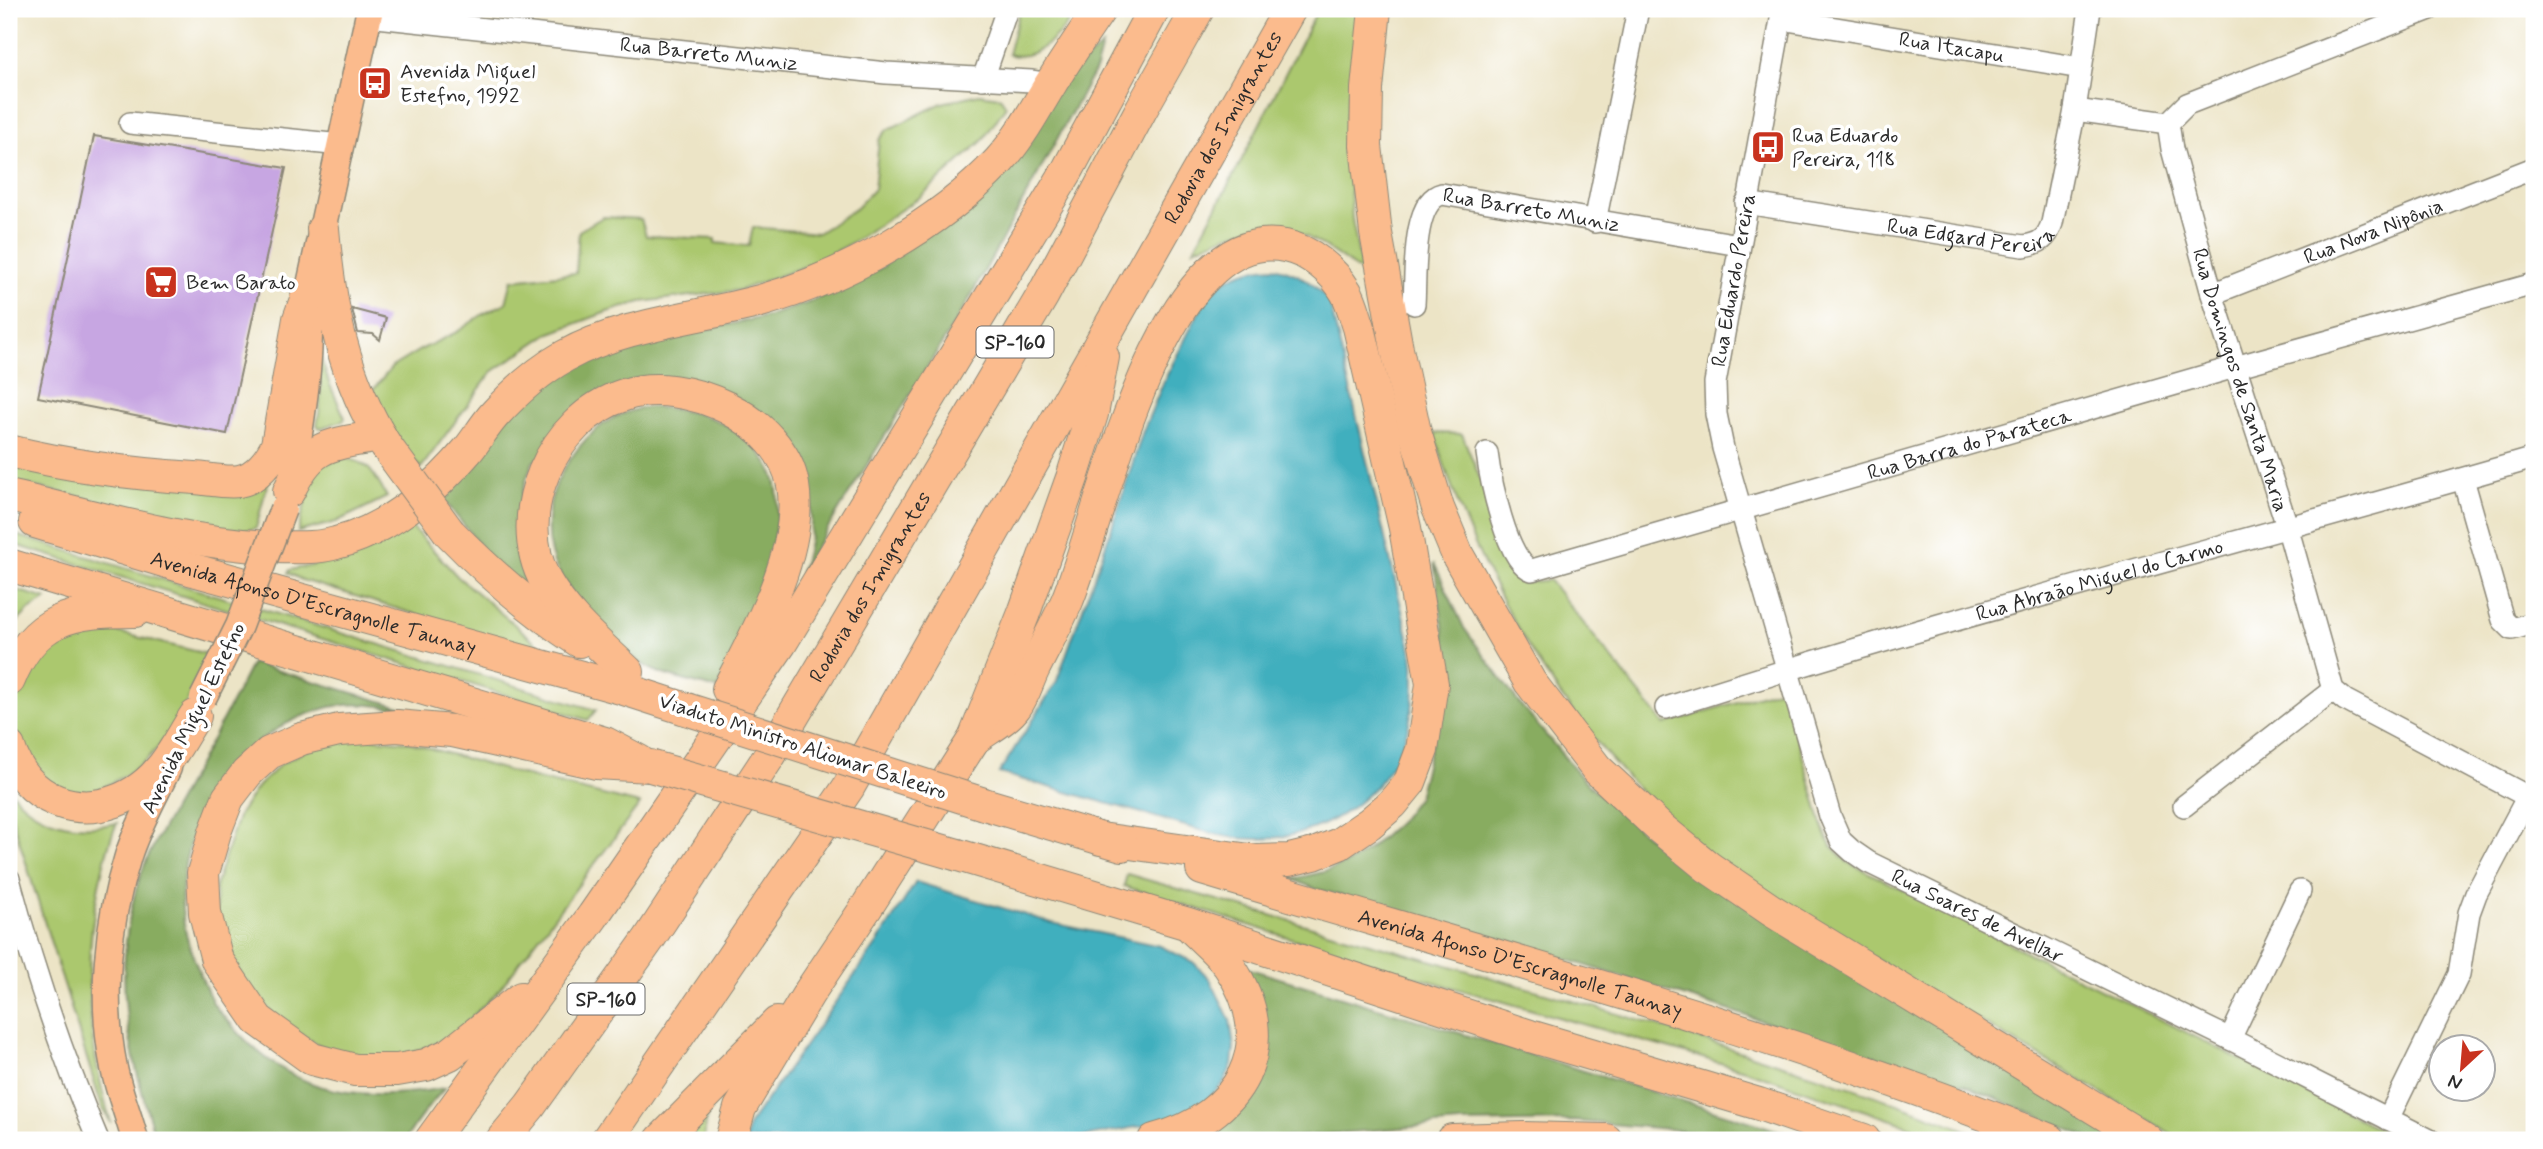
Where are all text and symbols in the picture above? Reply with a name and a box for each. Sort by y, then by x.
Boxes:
street label: Rua Itacapu [1897,25,2006,70]
street label: Rodovia dos Imigrantes [1158,26,1290,230]
street label: Rua Barreto Muniz [618,31,799,78]
place label: Avenida Miguel Estefno, 1992 [400,58,535,110]
bus stop icon: Avenida Miguel Estefno, 1992 [356,64,394,102]
place label: Rua Eduardo Pereira, 118 [1792,122,1898,174]
bus stop icon: Rua Eduardo Pereira, 118 [1749,128,1787,166]
street label: Rua Barreto Muniz [1441,181,1622,239]
street label: Rua Eduardo Pereira [1705,191,1763,369]
street label: Rua Nova Nipônia [2300,192,2447,272]
street label: Rua Edgard Pereira [1885,212,2062,261]
street label: Rua Domingos de Santa Maria [2185,245,2295,516]
supermarket icon: Bem Barato [142,263,180,301]
place label: Bem Barato [186,269,296,297]
road number: SP-160 [976,326,1054,358]
street label: Rua Barra do Parateca [1864,402,2075,487]
street label: Rodovia dos Imigrantes [803,487,938,688]
street label: Rua Abraão Miguel do Carmo [1973,533,2227,629]
street label: Avenida Afonso D'Escragnolle Taunay [147,545,479,662]
street label: Avenida Miguel Estefno [135,618,254,820]
street label: Viaduto Ministro Aliomar Baleeiro [655,687,950,807]
street label: Rua Soares de Avellar [1887,863,2068,971]
street label: Avenida Afonso D'Escragnolle Taunay [1355,903,1686,1026]
road number: SP-160 [568,984,644,1015]
north arrow [2428,1034,2498,1104]
text: N [2444,1068,2466,1096]

